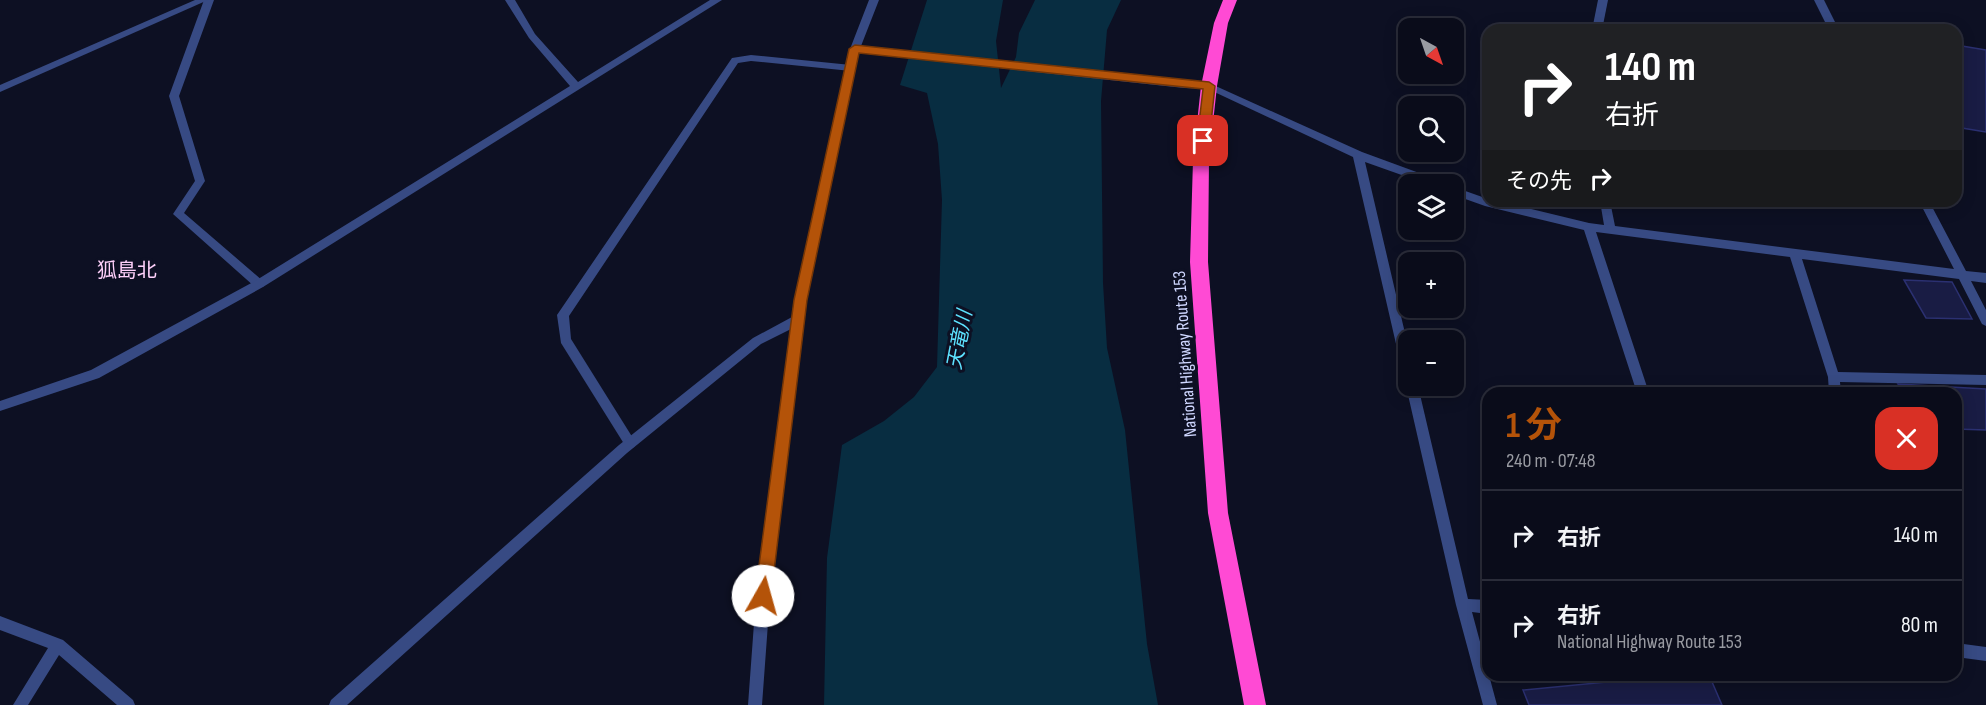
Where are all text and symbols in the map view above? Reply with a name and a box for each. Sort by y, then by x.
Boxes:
north arrow [1398,18,1464,84]
map controls [1398,18,1464,396]
text: 140 m [1605,42,1696,93]
icon: right [1506,48,1584,126]
button: search [1398,96,1464,162]
text: 右折 [1605,100,1659,132]
pin [1177,115,1228,166]
icon: arrive [1186,124,1219,157]
icon: right [1584,162,1617,195]
text: その先 [1506,168,1572,195]
button: layers [1398,174,1464,240]
button: + [1398,252,1464,318]
district label: 狐島北 [97,259,157,283]
street label: National Highway Route 153 [1169,270,1201,438]
water label: 天竜川 [942,306,978,372]
button: − [1398,330,1464,396]
text: 1 分 [1506,405,1562,448]
button: close [1875,407,1938,470]
text: 240 m · 07:48 [1506,449,1595,473]
icon: right [1506,519,1539,552]
text: 140 m [1894,522,1938,549]
text: 右折 [1557,525,1601,552]
position arrow [731,564,795,628]
text: 右折 [1557,603,1601,630]
icon: right [1506,609,1539,642]
text: 80 m [1901,612,1938,639]
text: National Highway Route 153 [1557,630,1742,654]

